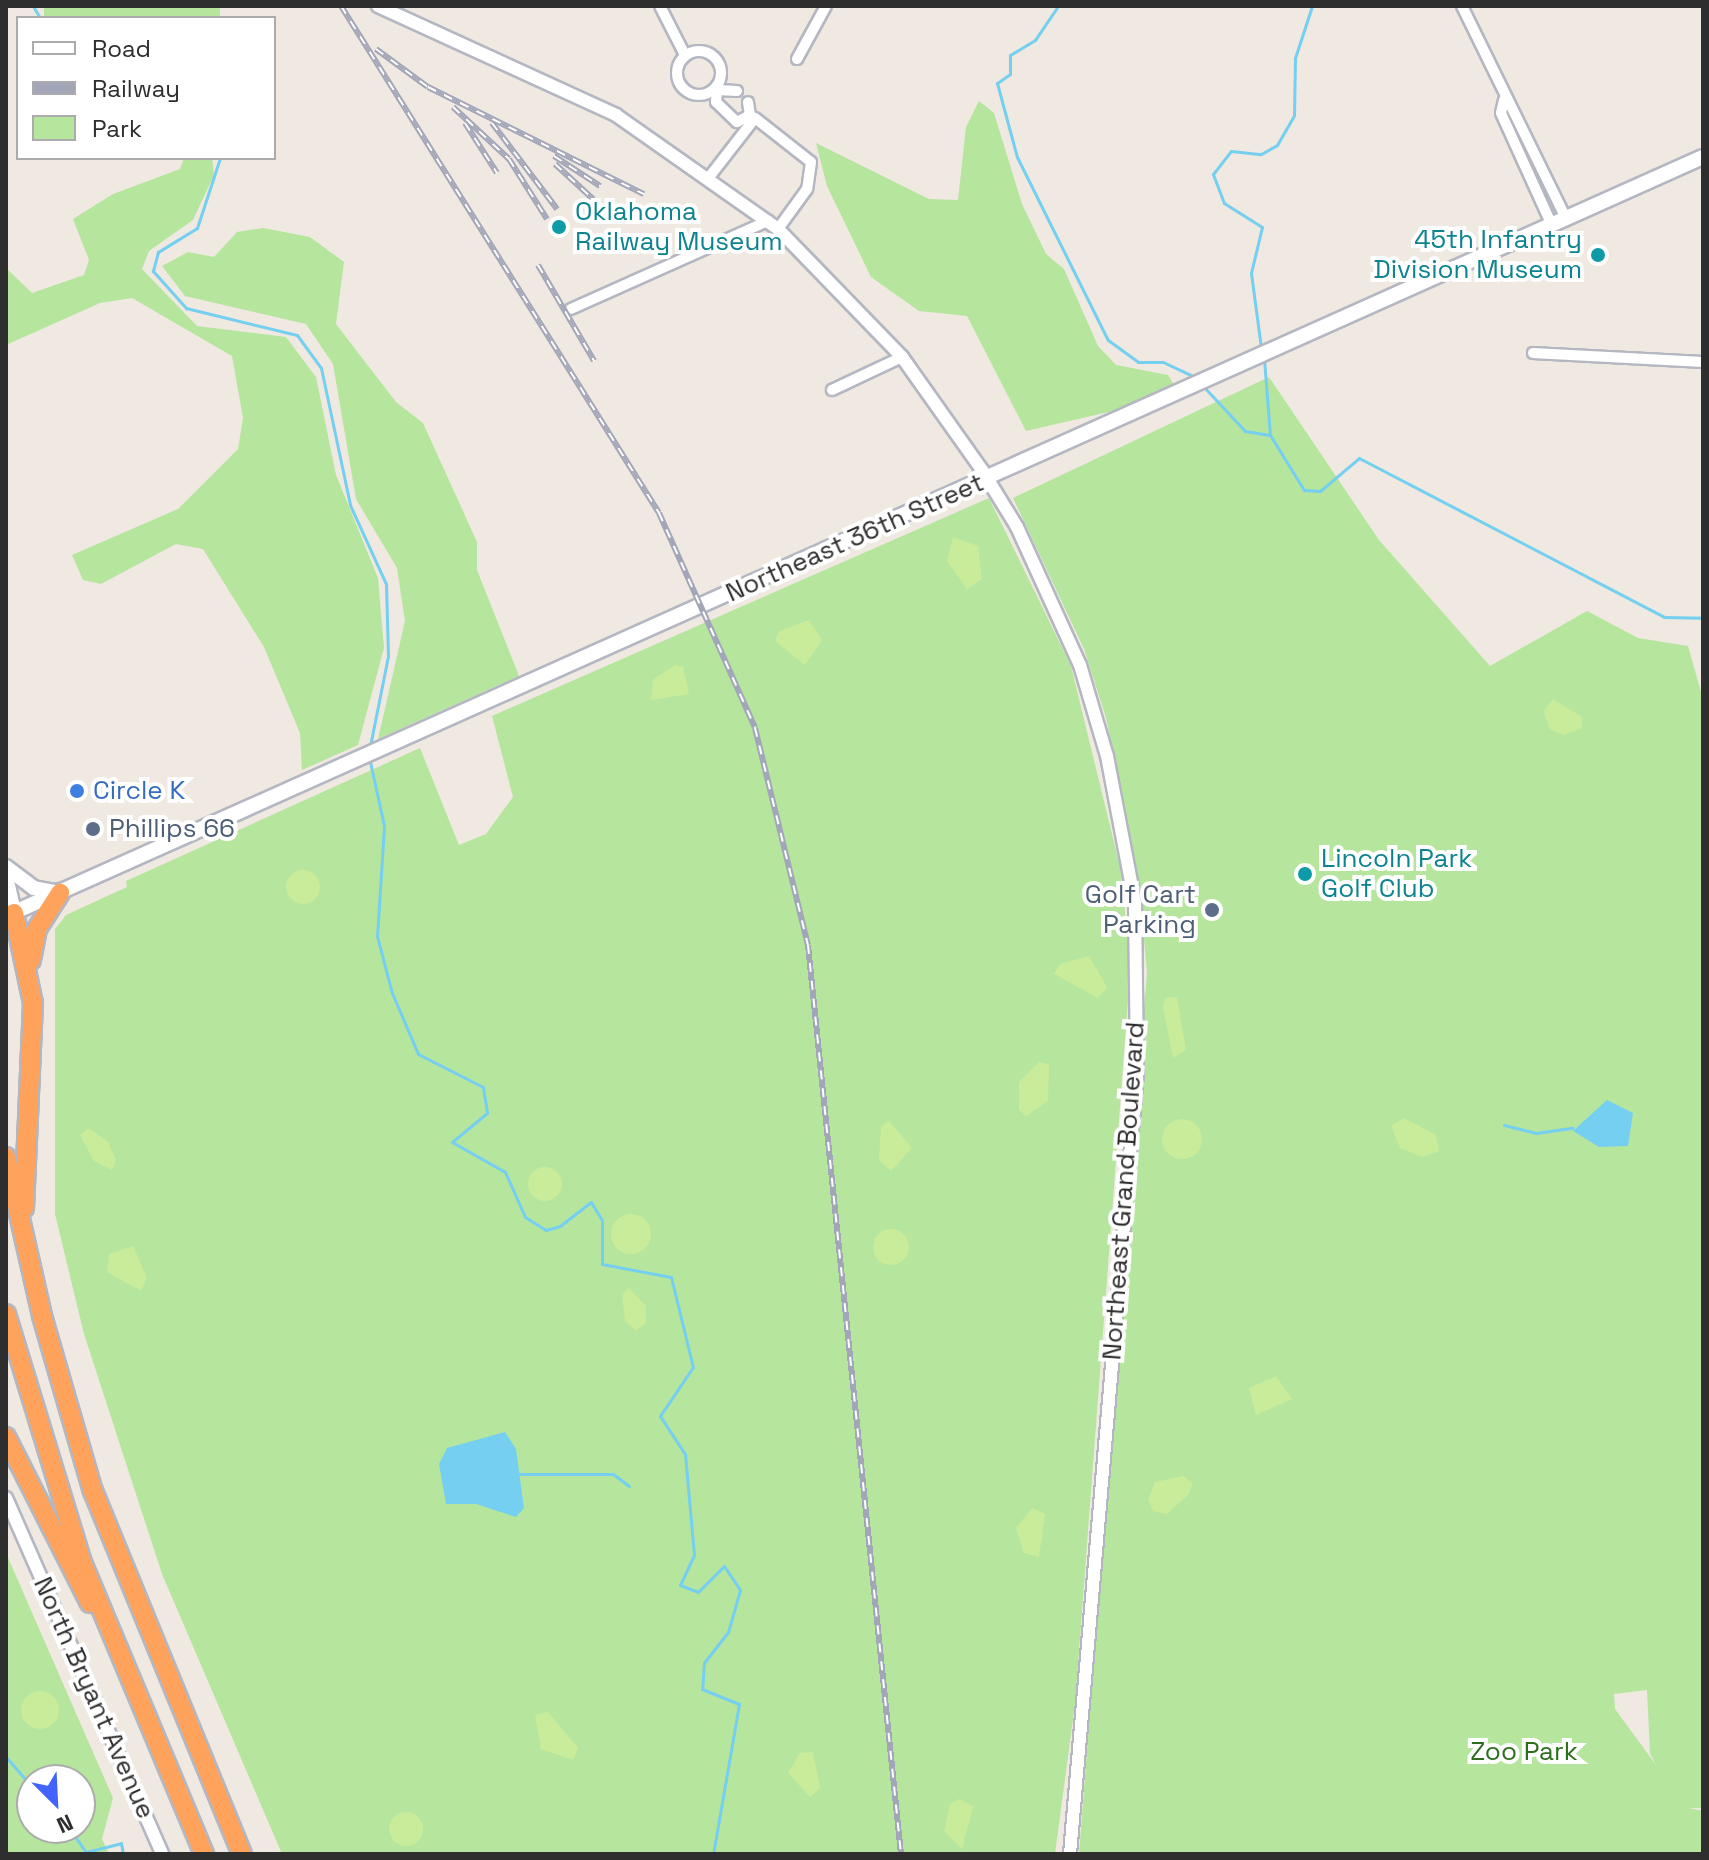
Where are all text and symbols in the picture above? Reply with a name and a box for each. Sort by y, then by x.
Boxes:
legend [16,16,276,160]
text: Road [92,33,151,64]
text: Railway [92,73,180,104]
text: Park [92,113,142,144]
place label: Oklahoma Railway Museum [575,196,783,258]
marker: Oklahoma Railway Museum [550,218,568,236]
place label: 45th Infantry Division Museum [1373,224,1582,286]
marker: 45th Infantry Division Museum [1589,246,1607,264]
street label: Northeast 36th Street [721,467,989,609]
place label: Circle K [93,775,185,807]
marker: Circle K [68,782,86,800]
place label: Phillips 66 [109,813,235,845]
marker: Phillips 66 [84,820,102,838]
place label: Lincoln Park Golf Club [1321,843,1472,904]
marker: Lincoln Park Golf Club [1296,865,1314,883]
place label: Golf Cart Parking [1085,879,1196,940]
marker: Golf Cart Parking [1203,901,1221,919]
street label: Northeast Grand Boulevard [1097,1021,1151,1361]
street label: North Bryant Avenue [27,1572,161,1824]
park label: Zoo Park [1470,1736,1578,1768]
north arrow [16,1764,96,1844]

